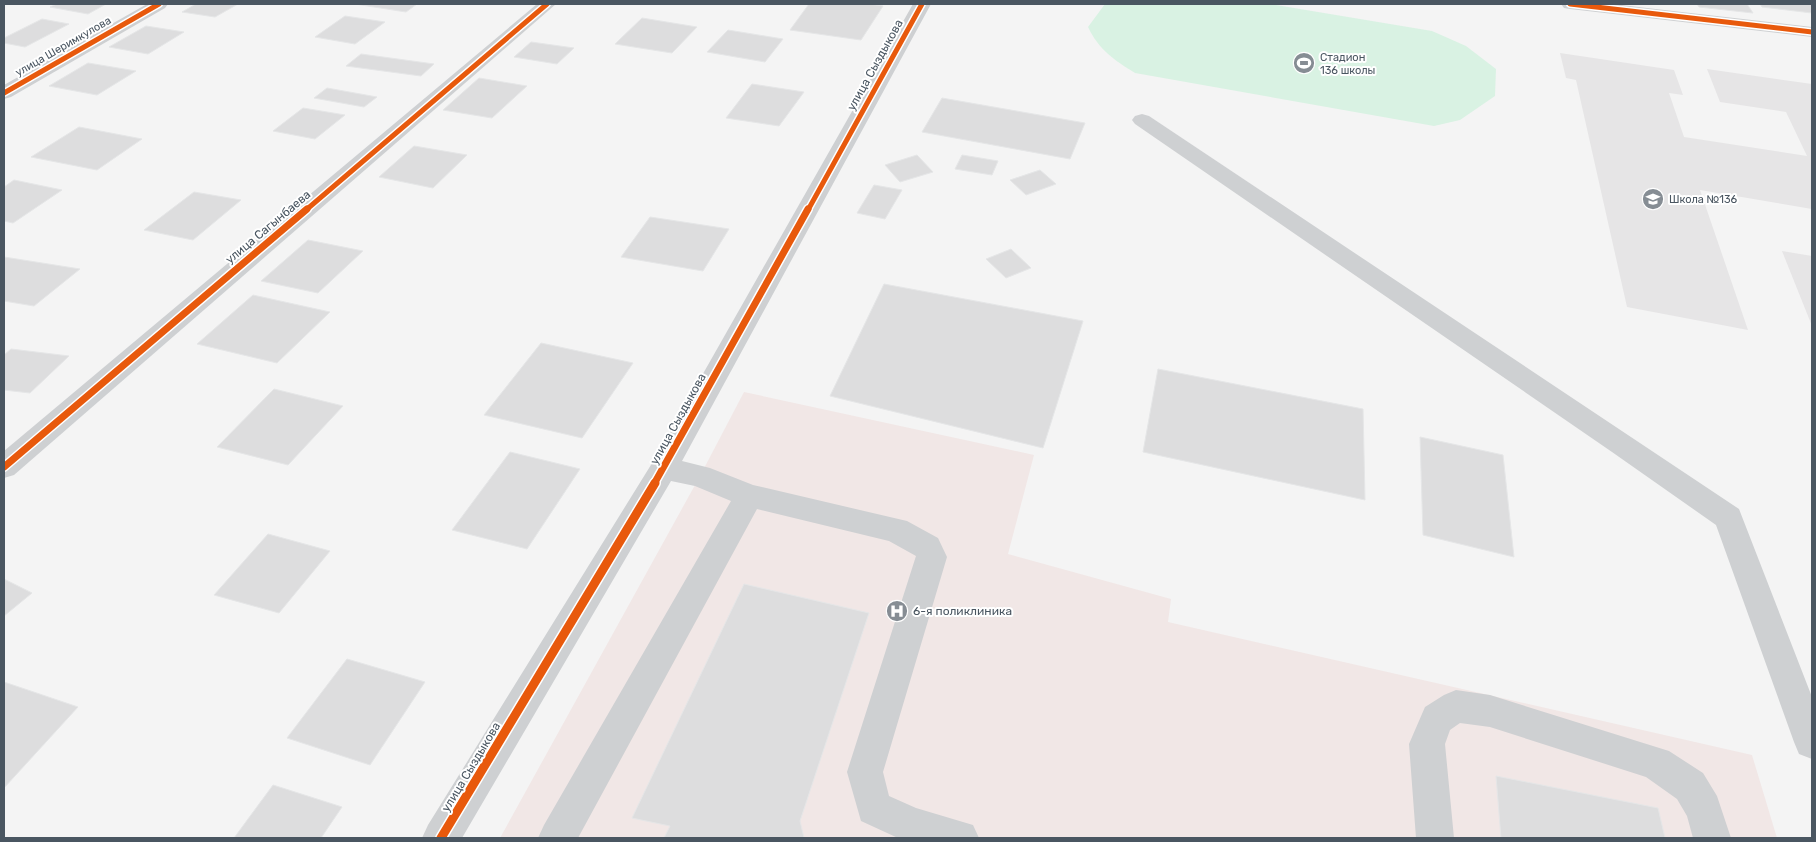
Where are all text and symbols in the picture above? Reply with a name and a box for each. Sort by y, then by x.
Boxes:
street label: улица Шеримкулова [13,14,113,79]
street label: улица Сыздыкова [844,17,906,113]
sports icon: Стадион 136 школы [1292,51,1316,75]
place label: Стадион 136 школы [1320,51,1375,77]
street label: улица Сагынбаева [223,187,313,267]
school or university icon: Школа №136 [1641,187,1665,211]
place label: Школа №136 [1669,193,1738,206]
street label: улица Сыздыкова [647,371,709,467]
hospital icon: 6-я поликлиника [885,599,909,623]
place label: 6-я поликлиника [913,604,1012,618]
street label: улица Сыздыкова [439,720,503,814]

